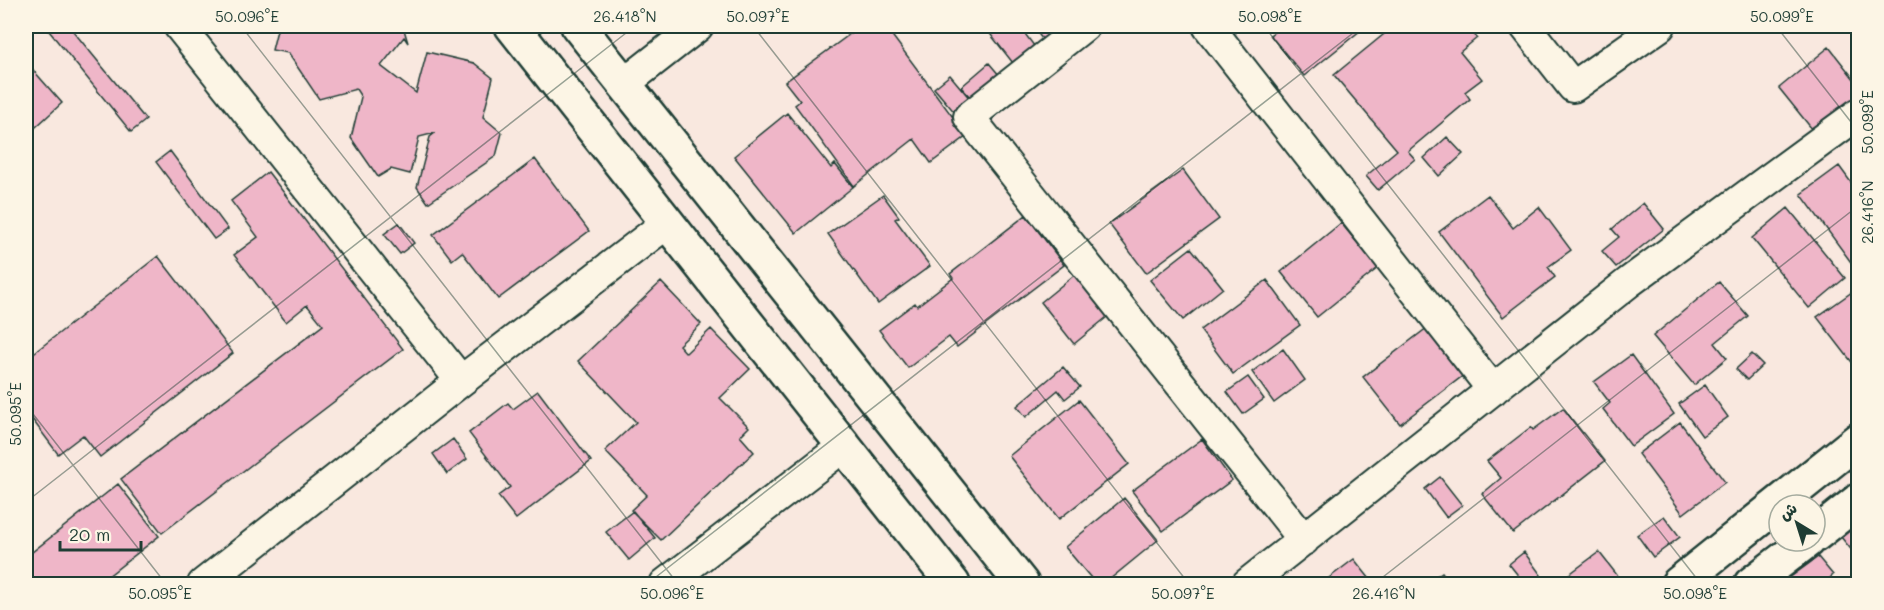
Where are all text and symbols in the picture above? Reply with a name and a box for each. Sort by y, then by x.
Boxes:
text: 50.096°E [215,6,279,26]
text: 26.418°N [593,6,657,26]
text: 50.097°E [726,6,790,26]
text: 50.098°E [1238,6,1302,26]
text: 50.099°E [1750,6,1814,26]
text: 50.099°E [1857,90,1877,154]
text: 26.416°N [1857,180,1877,244]
text: 50.095°E [5,382,25,446]
north arrow [1767,493,1827,553]
text: ش [1774,497,1801,524]
scale bar [60,514,141,552]
text: 20 m [69,522,110,546]
text: 50.095°E [128,583,192,603]
text: 50.096°E [640,583,704,603]
text: 50.097°E [1151,583,1215,603]
text: 26.416°N [1352,583,1416,603]
text: 50.098°E [1663,583,1727,603]

